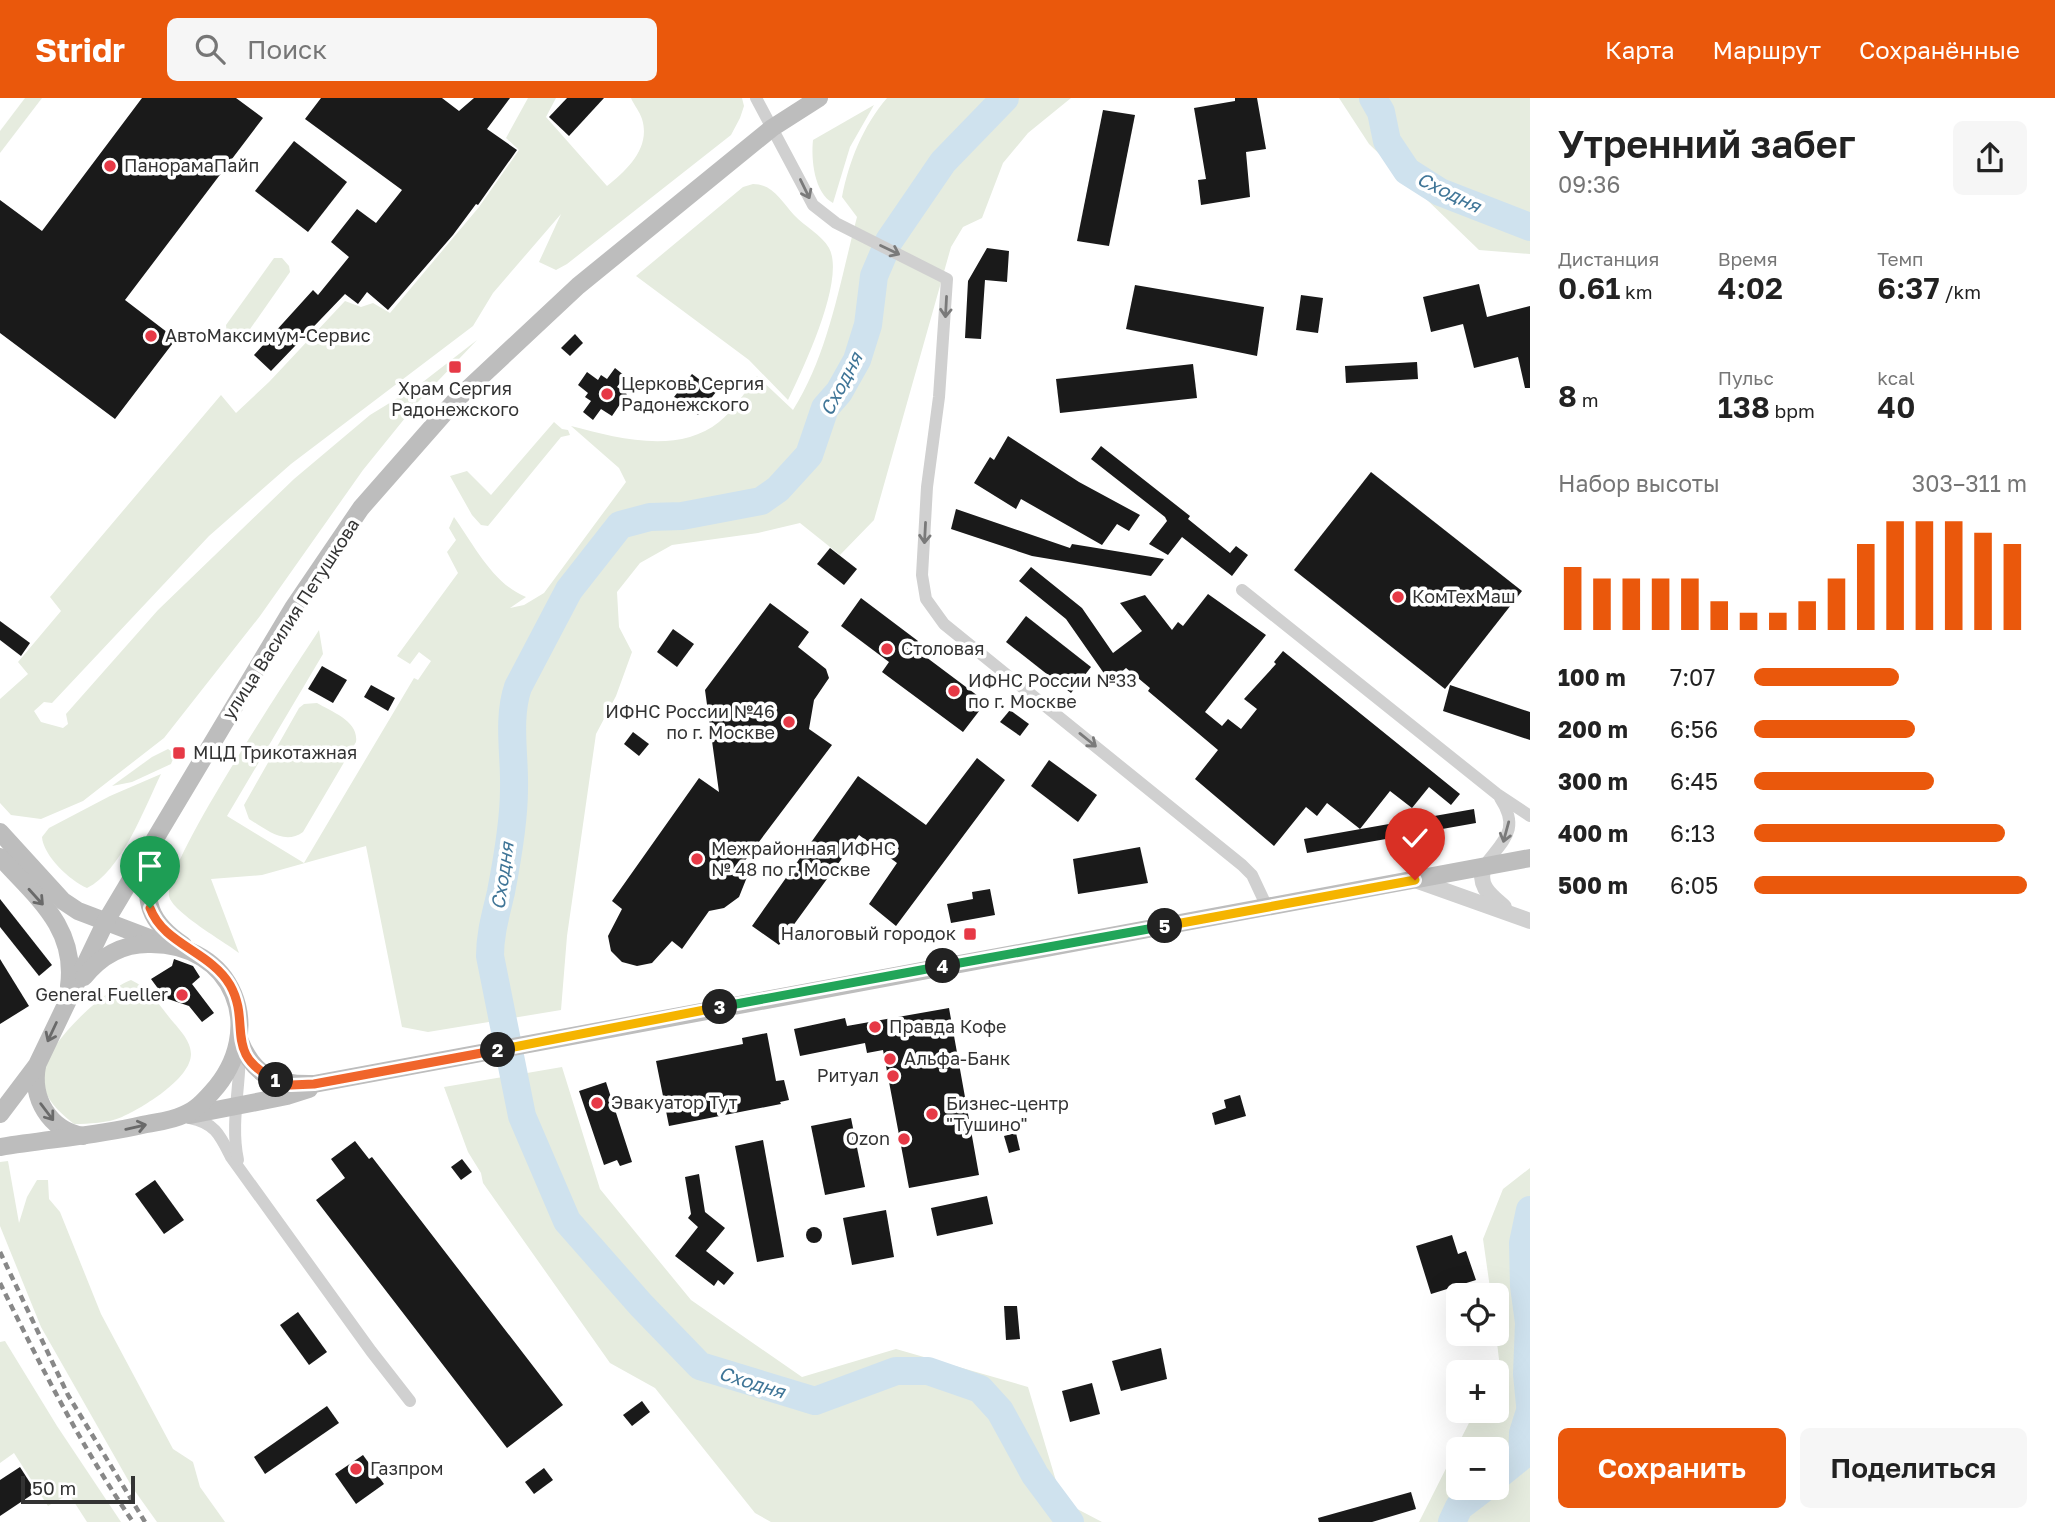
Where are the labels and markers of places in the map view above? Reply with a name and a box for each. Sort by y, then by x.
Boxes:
place label: ПанорамаПайп [124,154,259,176]
marker: ПанорамаПайп [102,158,118,174]
place label: АвтоМаксимум-Сервиc [165,324,371,346]
marker: АвтоМаксимум-Сервиc [143,328,159,344]
marker: Храм Сергия Радонежского [447,359,463,375]
place label: Церковь Сергия Радонежского [621,372,764,415]
place label: Храм Сергия Радонежского [391,377,519,420]
marker: Церковь Сергия Радонежского [599,386,615,402]
place label: КомТехМаш [1412,585,1516,607]
marker: КомТехМаш [1390,589,1406,605]
place label: Столовая [901,637,984,659]
marker: Столовая [879,641,895,657]
place label: ИФНС России №33 по г. Москве [968,669,1137,712]
marker: ИФНС России №33 по г. Москве [946,683,962,699]
place label: ИФНС России №46 по г. Москве [605,700,775,743]
marker: ИФНС России №46 по г. Москве [781,714,797,730]
place label: МЦД Трикотажная [193,741,357,763]
marker: МЦД Трикотажная [171,745,187,761]
pin [1385,808,1445,880]
pin [120,836,180,908]
place label: Межрайонная ИФНС № 48 по г. Москве [711,837,896,880]
marker: Межрайонная ИФНС № 48 по г. Москве [689,851,705,867]
pin: 5 [1148,908,1182,944]
place label: Налоговый городок [781,922,956,944]
marker: Налоговый городок [962,926,978,942]
pin: 4 [926,948,960,984]
place label: General Fueller [35,983,168,1005]
marker: General Fueller [174,987,190,1003]
pin: 3 [702,990,738,1024]
place label: Правда Кофе [889,1015,1006,1037]
marker: Правда Кофе [867,1019,883,1035]
pin: 2 [480,1032,516,1068]
place label: Альфа-Банк [904,1047,1010,1069]
marker: Альфа-Банк [882,1051,898,1067]
pin: 1 [258,1062,294,1098]
place label: Ритуал [817,1064,879,1086]
marker: Ритуал [885,1068,901,1084]
place label: Эвакуатор Тут [611,1091,738,1113]
place label: Бизнес-центр "Тушино" [946,1092,1069,1135]
marker: Эвакуатор Тут [589,1095,605,1111]
marker: Бизнес-центр "Тушино" [924,1106,940,1122]
place label: Ozon [846,1127,890,1149]
marker: Ozon [896,1131,912,1147]
place label: Газпром [370,1457,444,1479]
marker: Газпром [348,1461,364,1477]

